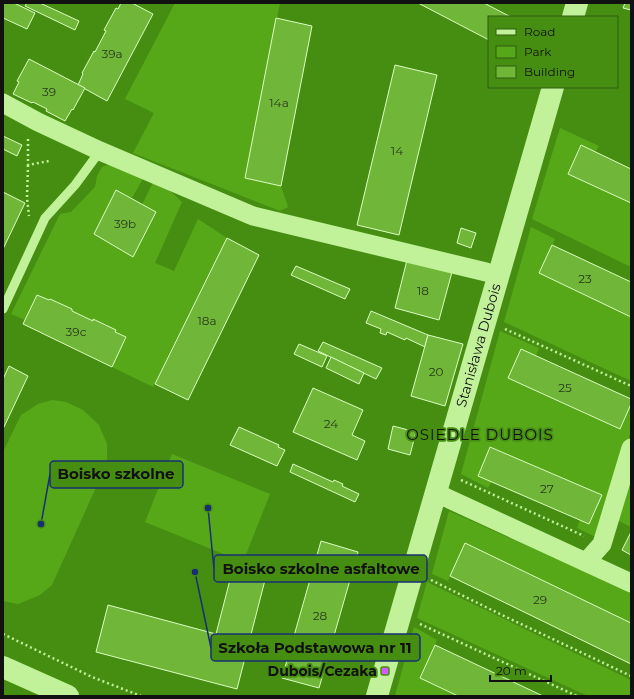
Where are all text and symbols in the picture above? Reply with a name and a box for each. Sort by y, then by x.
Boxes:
legend [488,16,618,88]
text: Road [524,24,555,39]
text: Park [524,44,552,59]
house number: 39a [101,46,123,61]
text: Building [524,64,575,79]
house number: 39 [42,84,56,99]
house number: 14a [269,95,289,110]
house number: 14 [391,143,403,158]
house number: 39b [114,216,136,231]
house number: 23 [578,271,592,286]
street label: Stanisława Dubois [452,281,505,409]
house number: 18 [417,283,429,298]
house number: 18a [197,313,217,328]
house number: 39c [66,324,87,339]
house number: 20 [429,364,443,379]
house number: 25 [558,380,572,395]
house number: 24 [324,416,338,431]
district label: OSIEDLE DUBOIS [406,425,554,444]
callout: Boisko szkolne [50,461,183,488]
text: Boisko szkolne [57,464,175,483]
house number: 27 [540,481,554,496]
callout: Boisko szkolne asfaltowe [214,555,427,582]
text: Boisko szkolne asfaltowe [222,559,420,578]
house number: 29 [533,592,547,607]
house number: 28 [313,608,328,623]
callout: Szkoła Podstawowa nr 11 [211,634,420,661]
text: Szkoła Podstawowa nr 11 [218,638,412,657]
scale bar [490,657,551,683]
place label: Dubois/Cezaka [268,662,377,680]
text: 20 m [496,663,527,678]
marker: Dubois/Cezaka [380,666,390,676]

